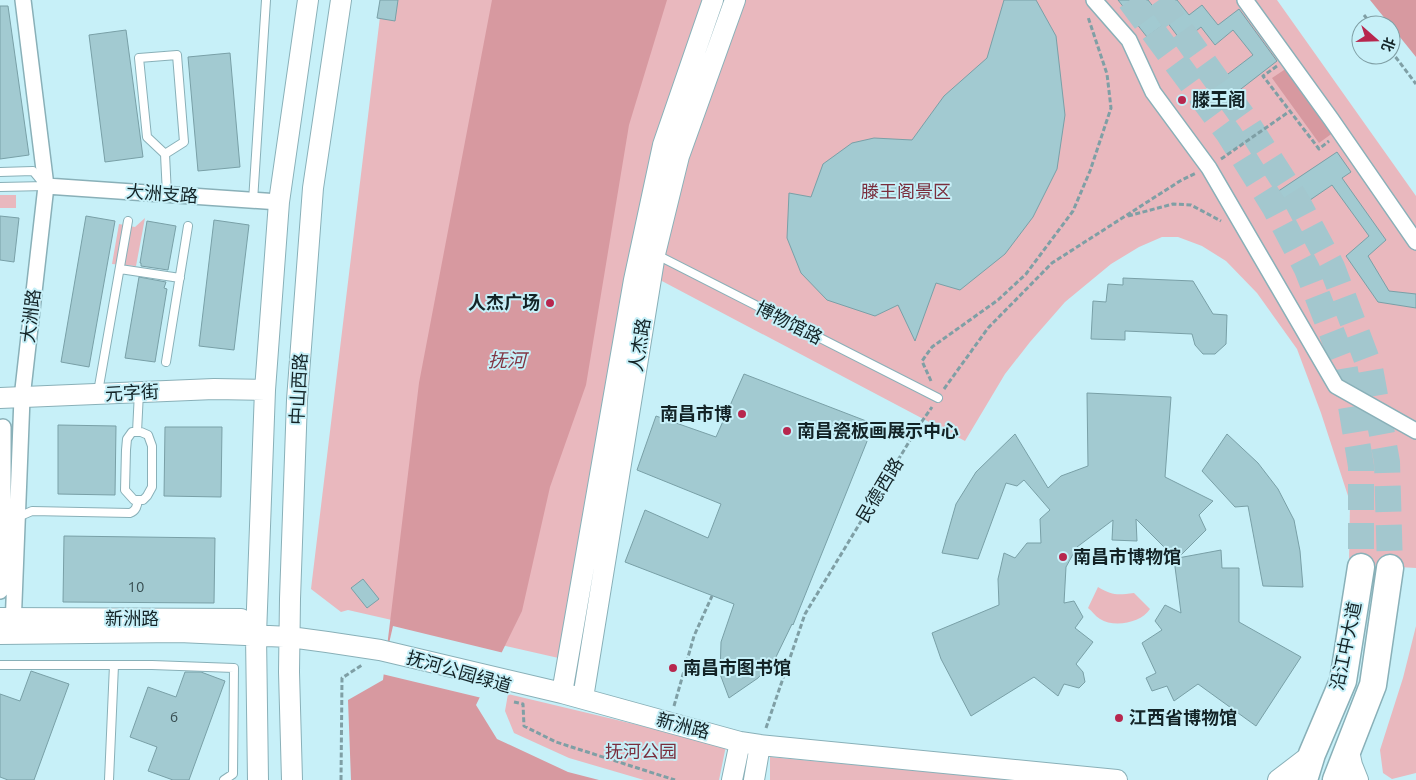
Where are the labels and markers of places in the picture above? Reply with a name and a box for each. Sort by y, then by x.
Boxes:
place label: 滕王阁 [1192,89,1246,109]
marker: 滕王阁 [1176,94,1188,106]
place label: 人杰广场 [468,292,540,312]
marker: 人杰广场 [544,297,556,309]
place label: 南昌市博 [660,403,732,423]
marker: 南昌市博 [736,408,748,420]
place label: 南昌瓷板画展示中心 [797,420,959,440]
marker: 南昌瓷板画展示中心 [781,425,793,437]
place label: 南昌市博物馆 [1073,546,1181,566]
marker: 南昌市博物馆 [1057,551,1069,563]
place label: 南昌市图书馆 [683,657,791,677]
marker: 南昌市图书馆 [667,662,679,674]
place label: 江西省博物馆 [1129,707,1237,727]
marker: 江西省博物馆 [1113,712,1125,724]

